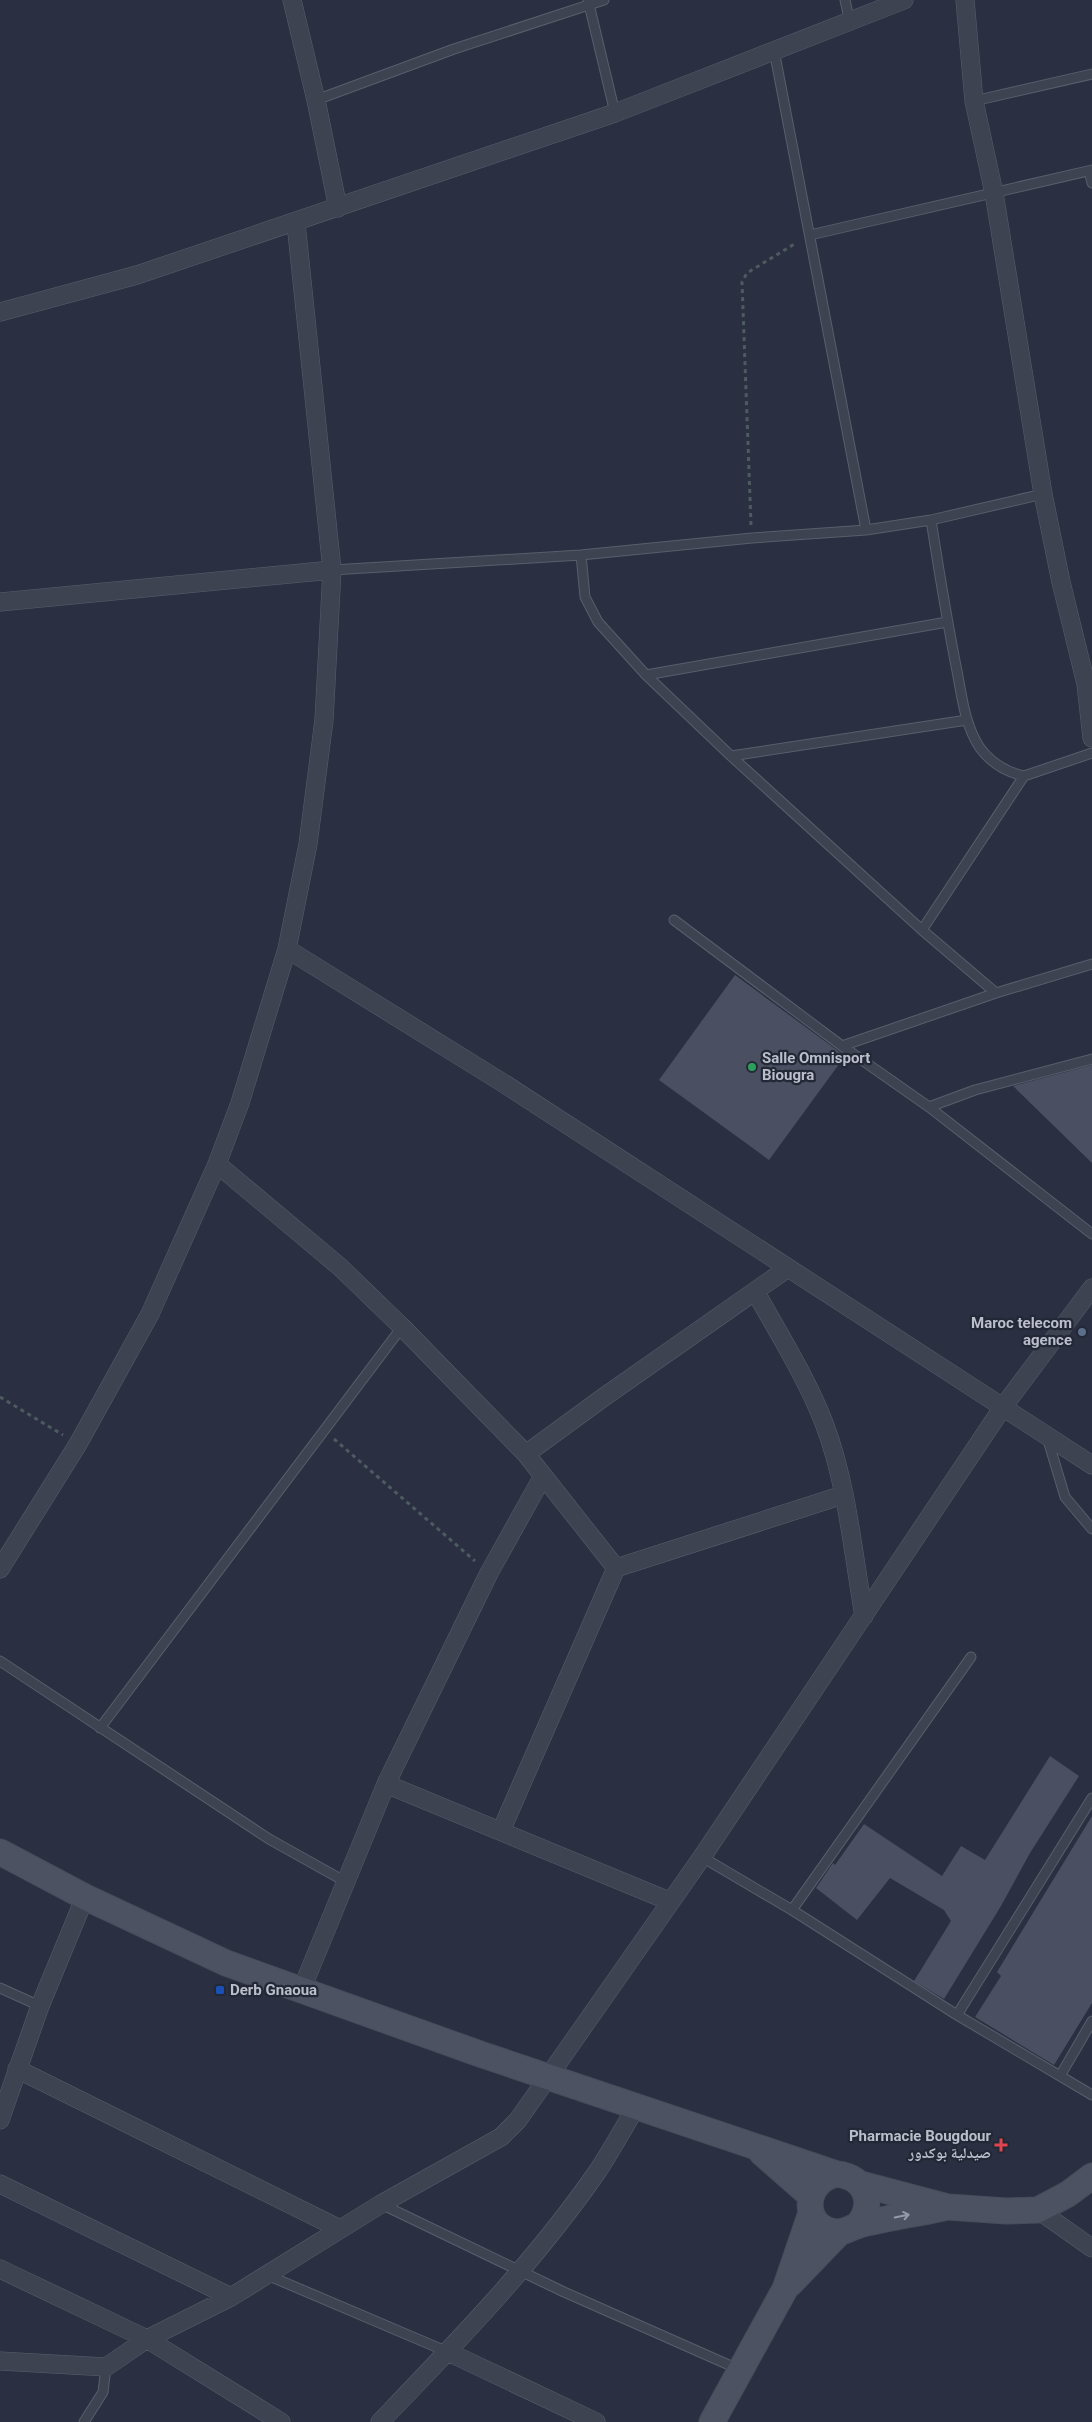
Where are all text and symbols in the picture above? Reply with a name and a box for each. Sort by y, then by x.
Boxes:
place label: Salle Omnisport Biougra [762,1049,870,1084]
marker: Salle Omnisport Biougra [746,1061,758,1073]
place label: Maroc telecom agence [971,1314,1072,1349]
marker: Maroc telecom agence [1076,1326,1088,1338]
place label: Derb Gnaoua [230,1981,317,1999]
marker: Derb Gnaoua [214,1984,226,1996]
place label: Pharmacie Bougdour صيدلية بوكدور [849,2127,991,2162]
marker: Pharmacie Bougdour صيدلية بوكدور [995,2139,1007,2151]
one-way arrow [894,2211,910,2221]

